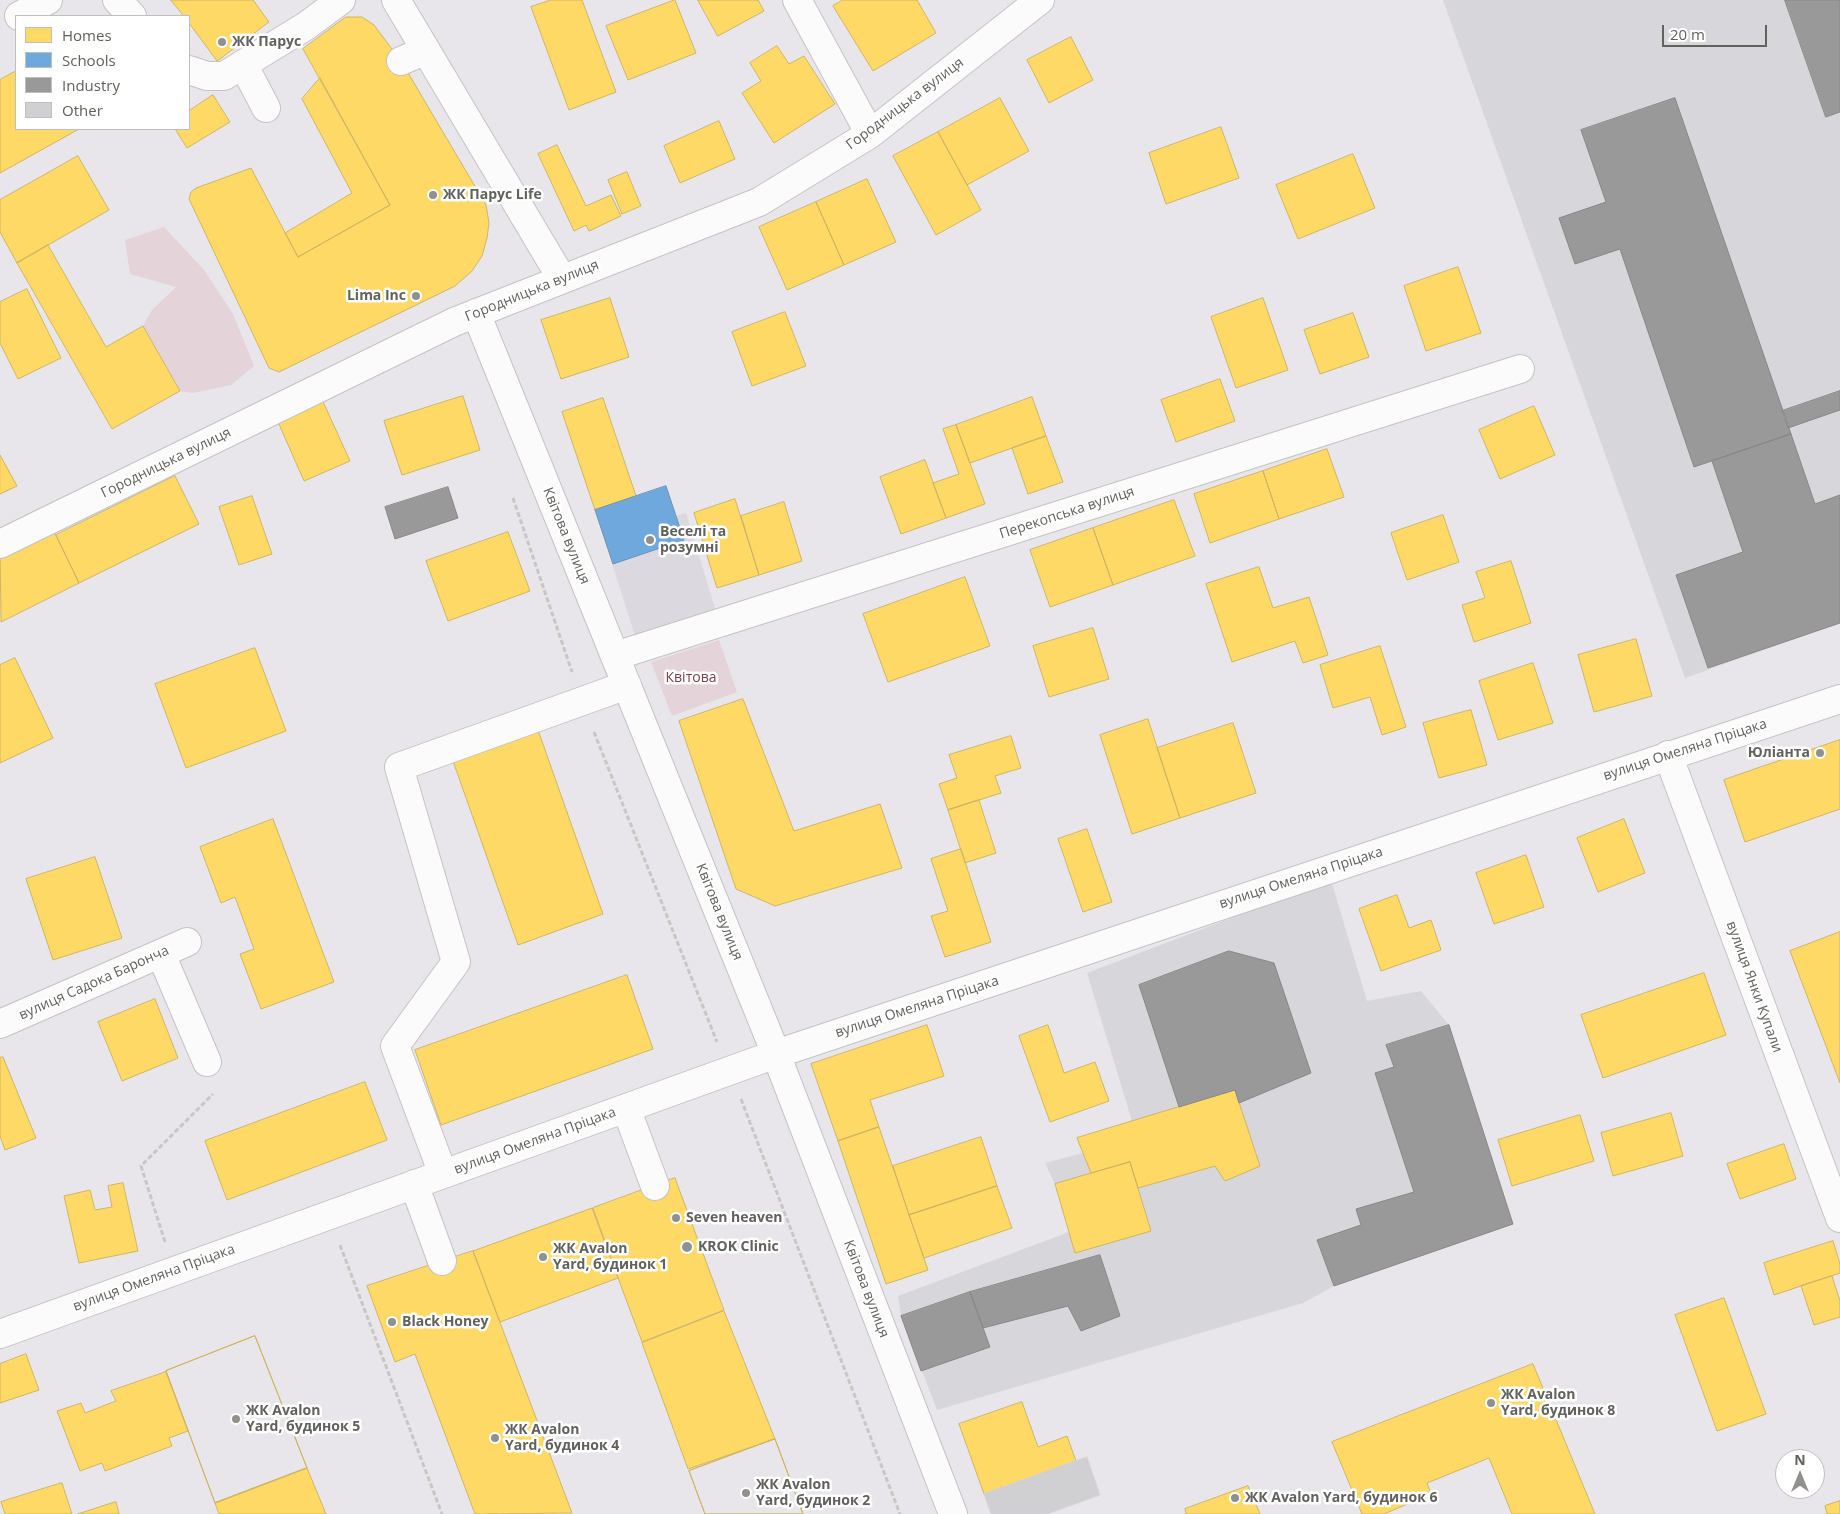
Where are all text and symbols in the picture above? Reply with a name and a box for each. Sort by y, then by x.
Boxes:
legend [15,15,190,130]
scale bar [1665,15,1770,47]
text: 20 m [1670,24,1705,44]
text: Homes [62,25,112,45]
place label: ЖК Парус [232,34,301,50]
marker: ЖК Парус [216,36,228,48]
text: Schools [62,50,116,70]
street label: Городницька вулиця [843,54,967,154]
text: Industry [62,75,120,95]
text: Other [62,100,103,120]
place label: ЖК Парус Life [443,187,542,203]
marker: ЖК Парус Life [427,189,439,201]
street label: Городницька вулиця [463,256,601,326]
place label: Lima Inc [347,288,406,304]
marker: Lima Inc [410,290,422,302]
street label: Городницька вулиця [98,424,234,502]
street label: Перекопська вулиця [997,483,1137,543]
street label: Квітова вулиця [539,485,593,587]
place label: Веселі та розумні [660,524,726,556]
marker: Веселі та розумні [644,534,656,546]
park label: Квітова [666,670,716,686]
street label: вулиця Омеляна Пріцака [1601,716,1769,784]
place label: Юліанта [1748,745,1810,761]
marker: Юліанта [1814,747,1826,759]
street label: вулиця Омеляна Пріцака [1217,844,1385,912]
street label: Квітова вулиця [692,861,746,963]
street label: вулиця Янки Купали [1722,919,1786,1055]
street label: вулиця Садока Баронча [16,942,172,1024]
street label: вулиця Омеляна Пріцака [833,973,1001,1041]
street label: вулиця Омеляна Пріцака [452,1104,618,1178]
place label: Seven heaven [686,1210,782,1226]
marker: Seven heaven [670,1212,682,1224]
street label: Квітова вулиця [840,1238,892,1340]
place label: KROK Clinic [698,1239,779,1255]
marker: KROK Clinic [680,1240,694,1254]
street label: вулиця Омеляна Пріцака [71,1241,237,1315]
place label: ЖК Avalon Yard, будинок 1 [553,1241,667,1274]
marker: ЖК Avalon Yard, будинок 1 [537,1251,549,1263]
place label: Black Honey [402,1314,488,1330]
marker: Black Honey [386,1316,398,1328]
place label: ЖК Avalon Yard, будинок 8 [1501,1387,1615,1420]
marker: ЖК Avalon Yard, будинок 8 [1485,1397,1497,1409]
place label: ЖК Avalon Yard, будинок 5 [246,1403,360,1435]
marker: ЖК Avalon Yard, будинок 5 [230,1413,242,1425]
place label: ЖК Avalon Yard, будинок 4 [505,1422,619,1454]
marker: ЖК Avalon Yard, будинок 4 [489,1432,501,1444]
north arrow [1775,1449,1825,1499]
text: N [1794,1450,1806,1469]
place label: ЖК Avalon Yard, будинок 2 [756,1477,870,1510]
marker: ЖК Avalon Yard, будинок 2 [740,1487,752,1499]
place label: ЖК Avalon Yard, будинок 6 [1245,1490,1437,1506]
marker: ЖК Avalon Yard, будинок 6 [1229,1492,1241,1504]

